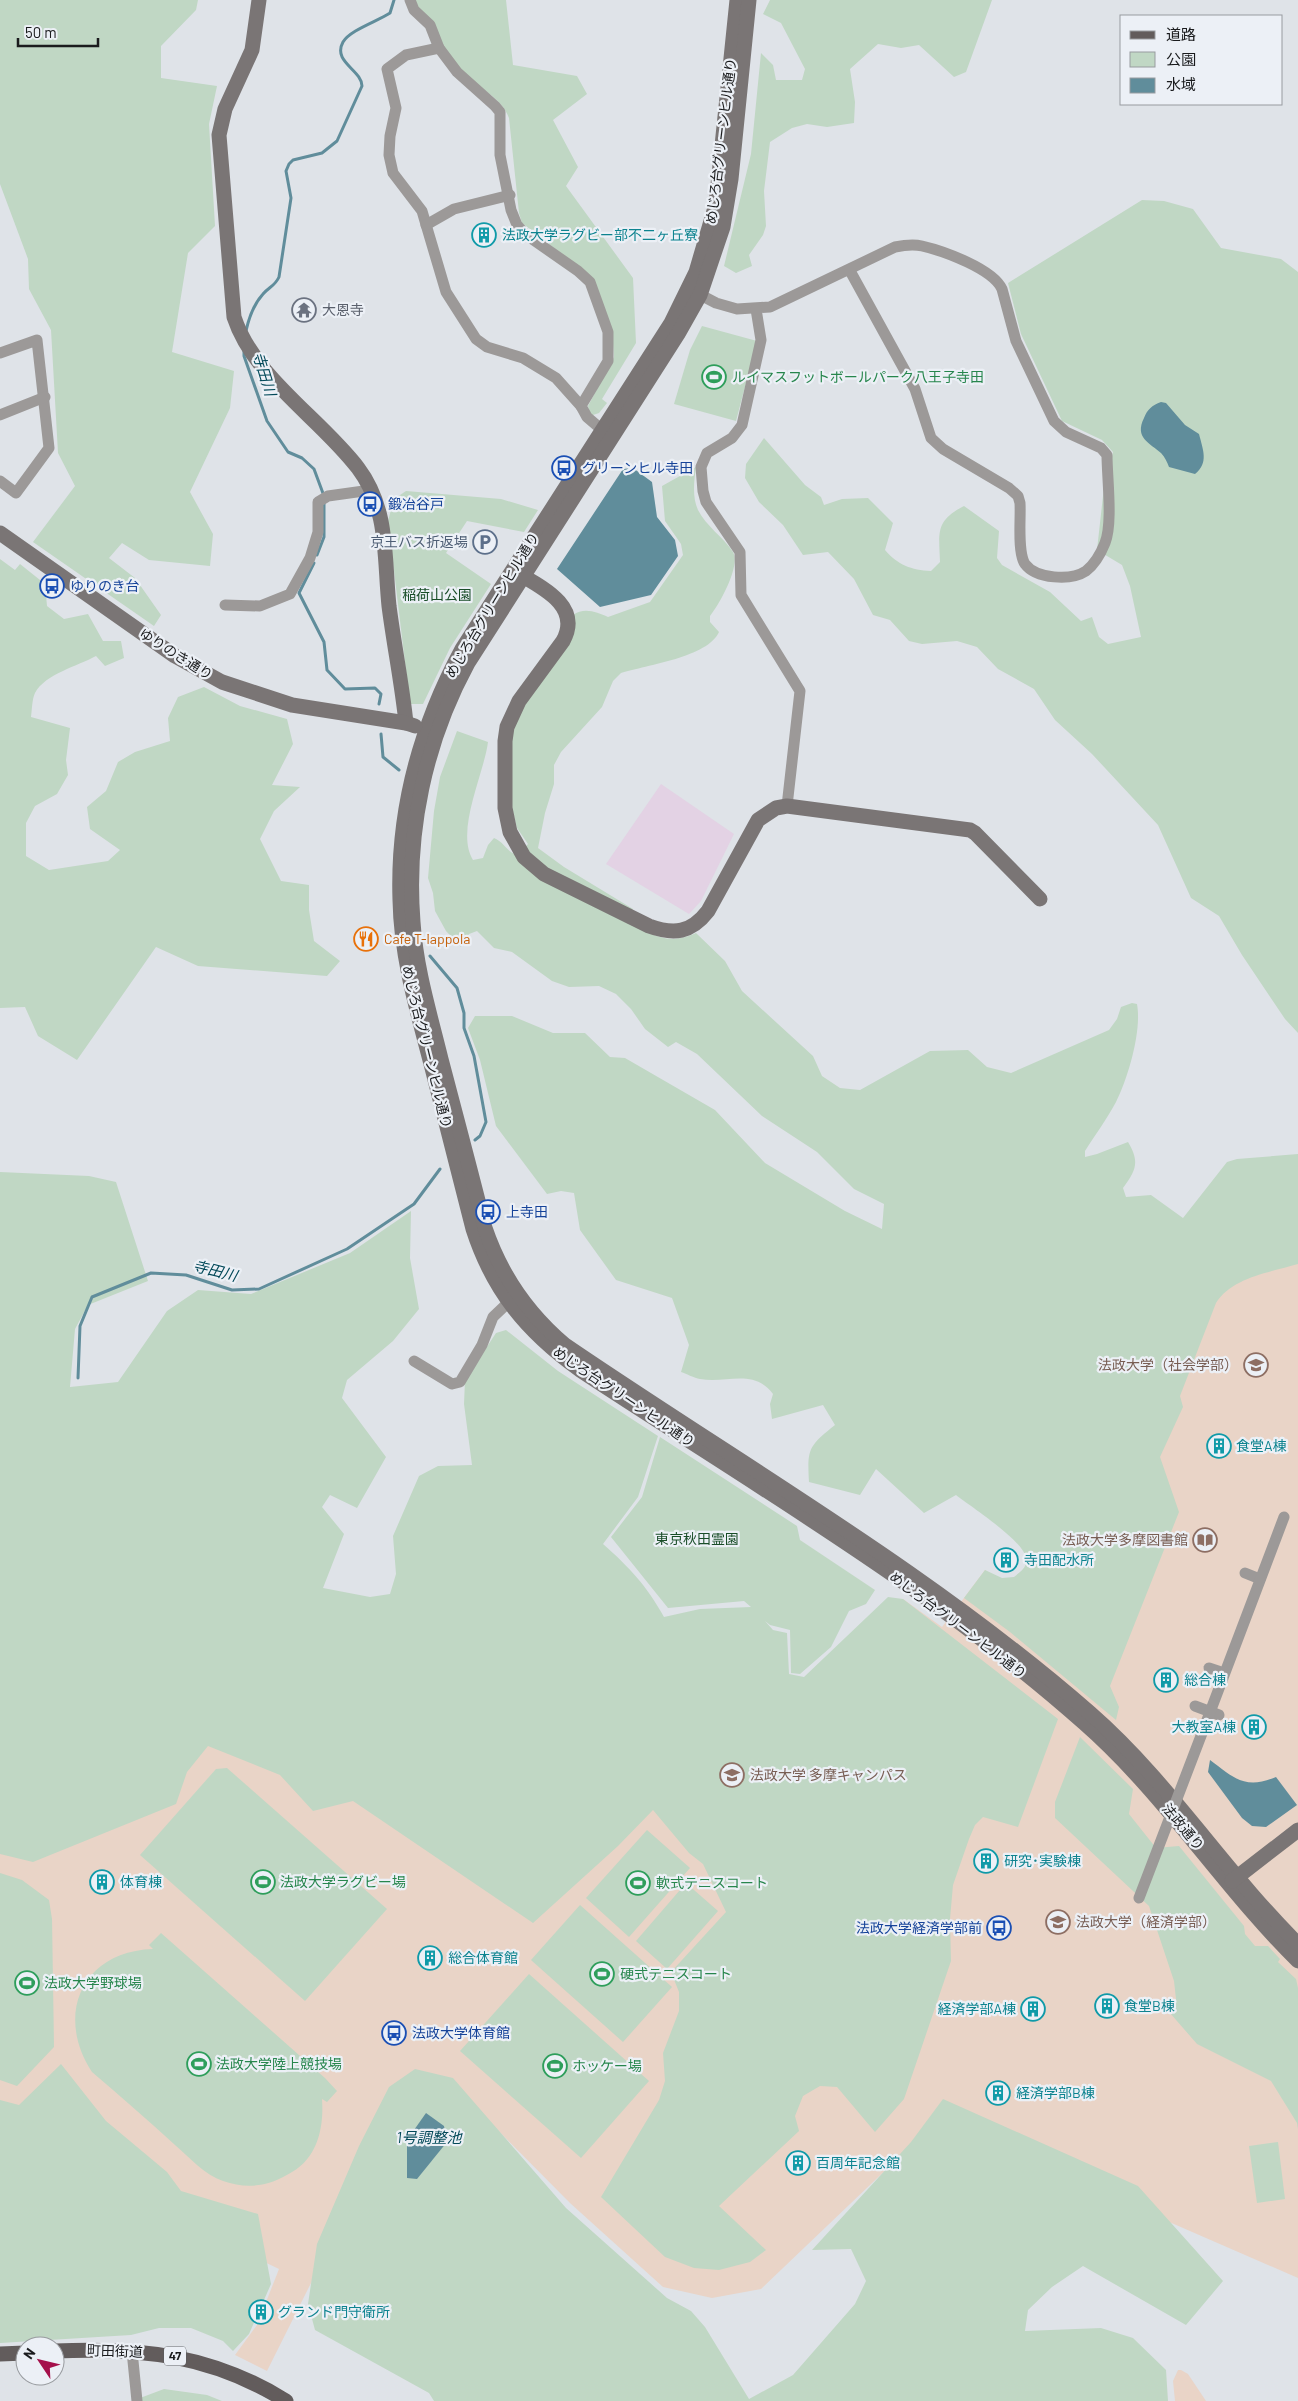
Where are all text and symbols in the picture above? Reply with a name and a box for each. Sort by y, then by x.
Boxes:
scale bar [18,15,98,47]
legend [1120,15,1283,105]
text: 50 m [25,23,57,41]
text: 道路 [1166,25,1196,43]
text: 公園 [1166,50,1196,68]
street label: めじろ台グリーンヒル通り [702,57,739,225]
text: 水域 [1166,75,1196,93]
building icon: 法政大学ラグビー部不二ヶ丘寮 [471,222,497,248]
place label: 法政大学ラグビー部不二ヶ丘寮 [502,226,698,243]
temple icon: 大恩寺 [291,297,317,323]
place label: 大恩寺 [322,301,364,318]
water label: 寺田川 [250,350,281,400]
sports icon: ルイマスフットボールパーク八王子寺田 [701,364,727,390]
place label: ルイマスフットボールパーク八王子寺田 [732,368,984,385]
bus stop icon: グリーンヒル寺田 [551,455,577,481]
place label: グリーンヒル寺田 [582,459,693,476]
bus stop icon: 鍛冶谷戸 [357,491,383,517]
place label: 鍛冶谷戸 [388,495,444,512]
street label: めじろ台グリーンヒル通り [441,529,542,681]
parking icon: 京王バス折返場 [472,529,498,555]
place label: 京王バス折返場 [370,533,468,550]
bus stop icon: ゆりのき台 [39,573,65,599]
place label: ゆりのき台 [70,577,140,594]
park label: 稲荷山公園 [402,586,472,603]
street label: ゆりのき通り [136,624,216,683]
restaurant icon: Cafe T-lappola [353,926,379,952]
place label: Cafe T-lappola [384,930,470,947]
street label: めじろ台グリーンヒル通り [399,964,456,1130]
bus stop icon: 上寺田 [475,1199,501,1225]
place label: 上寺田 [506,1203,548,1220]
water label: 寺田川 [191,1256,241,1285]
street label: めじろ台グリーンヒル通り [550,1343,698,1450]
school or university icon: 法政大学（社会学部） [1243,1352,1269,1378]
place label: 法政大学（社会学部） [1098,1356,1238,1373]
building icon: 食堂A棟 [1206,1433,1232,1459]
place label: 食堂A棟 [1236,1437,1287,1454]
library icon: 法政大学多摩図書館 [1192,1527,1218,1553]
park label: 東京秋田霊園 [655,1530,739,1547]
place label: 法政大学多摩図書館 [1062,1531,1188,1548]
building icon: 寺田配水所 [993,1547,1019,1573]
place label: 寺田配水所 [1024,1551,1094,1568]
street label: めじろ台グリーンヒル通り [886,1567,1030,1682]
building icon: 総合棟 [1153,1667,1179,1693]
place label: 総合棟 [1184,1671,1226,1688]
building icon: 大教室A棟 [1241,1714,1267,1740]
place label: 大教室A棟 [1172,1718,1236,1735]
school or university icon: 法政大学 多摩キャンパス [719,1762,745,1788]
place label: 法政大学 多摩キャンパス [750,1766,907,1783]
street label: 法政通り [1159,1800,1208,1854]
building icon: 研究･実験棟 [973,1848,999,1874]
place label: 研究･実験棟 [1004,1852,1081,1869]
building icon: 体育棟 [89,1869,115,1895]
sports icon: 法政大学ラグビー場 [250,1869,276,1895]
sports icon: 軟式テニスコート [625,1870,651,1896]
place label: 体育棟 [120,1873,162,1890]
place label: 法政大学ラグビー場 [280,1873,406,1890]
place label: 軟式テニスコート [656,1874,768,1891]
school or university icon: 法政大学（経済学部） [1045,1909,1071,1935]
place label: 法政大学（経済学部） [1076,1913,1216,1930]
bus stop icon: 法政大学経済学部前 [986,1915,1012,1941]
place label: 法政大学経済学部前 [856,1919,982,1936]
building icon: 総合体育館 [417,1945,443,1971]
place label: 総合体育館 [448,1949,518,1966]
sports icon: 硬式テニスコート [589,1961,615,1987]
place label: 硬式テニスコート [620,1965,732,1982]
sports icon: 法政大学野球場 [14,1970,40,1996]
place label: 法政大学野球場 [44,1974,142,1991]
building icon: 食堂B棟 [1094,1993,1120,2019]
building icon: 経済学部A棟 [1020,1996,1046,2022]
place label: 食堂B棟 [1124,1997,1175,2014]
place label: 経済学部A棟 [938,2000,1016,2017]
bus stop icon: 法政大学体育館 [381,2020,407,2046]
place label: 法政大学体育館 [412,2024,510,2041]
sports icon: 法政大学陸上競技場 [186,2051,212,2077]
sports icon: ホッケー場 [542,2053,568,2079]
place label: 法政大学陸上競技場 [216,2055,342,2072]
place label: ホッケー場 [572,2057,642,2074]
building icon: 経済学部B棟 [985,2080,1011,2106]
place label: 経済学部B棟 [1016,2084,1095,2101]
water label: 1号調整池 [396,2128,464,2146]
building icon: 百周年記念館 [785,2150,811,2176]
place label: 百周年記念館 [816,2154,900,2171]
building icon: グランド門守衛所 [248,2299,274,2325]
place label: グランド門守衛所 [278,2303,390,2320]
north arrow [15,2336,65,2386]
street label: 町田街道 [87,2341,143,2360]
text: N [19,2345,39,2362]
road number: 47 [164,2346,186,2366]

